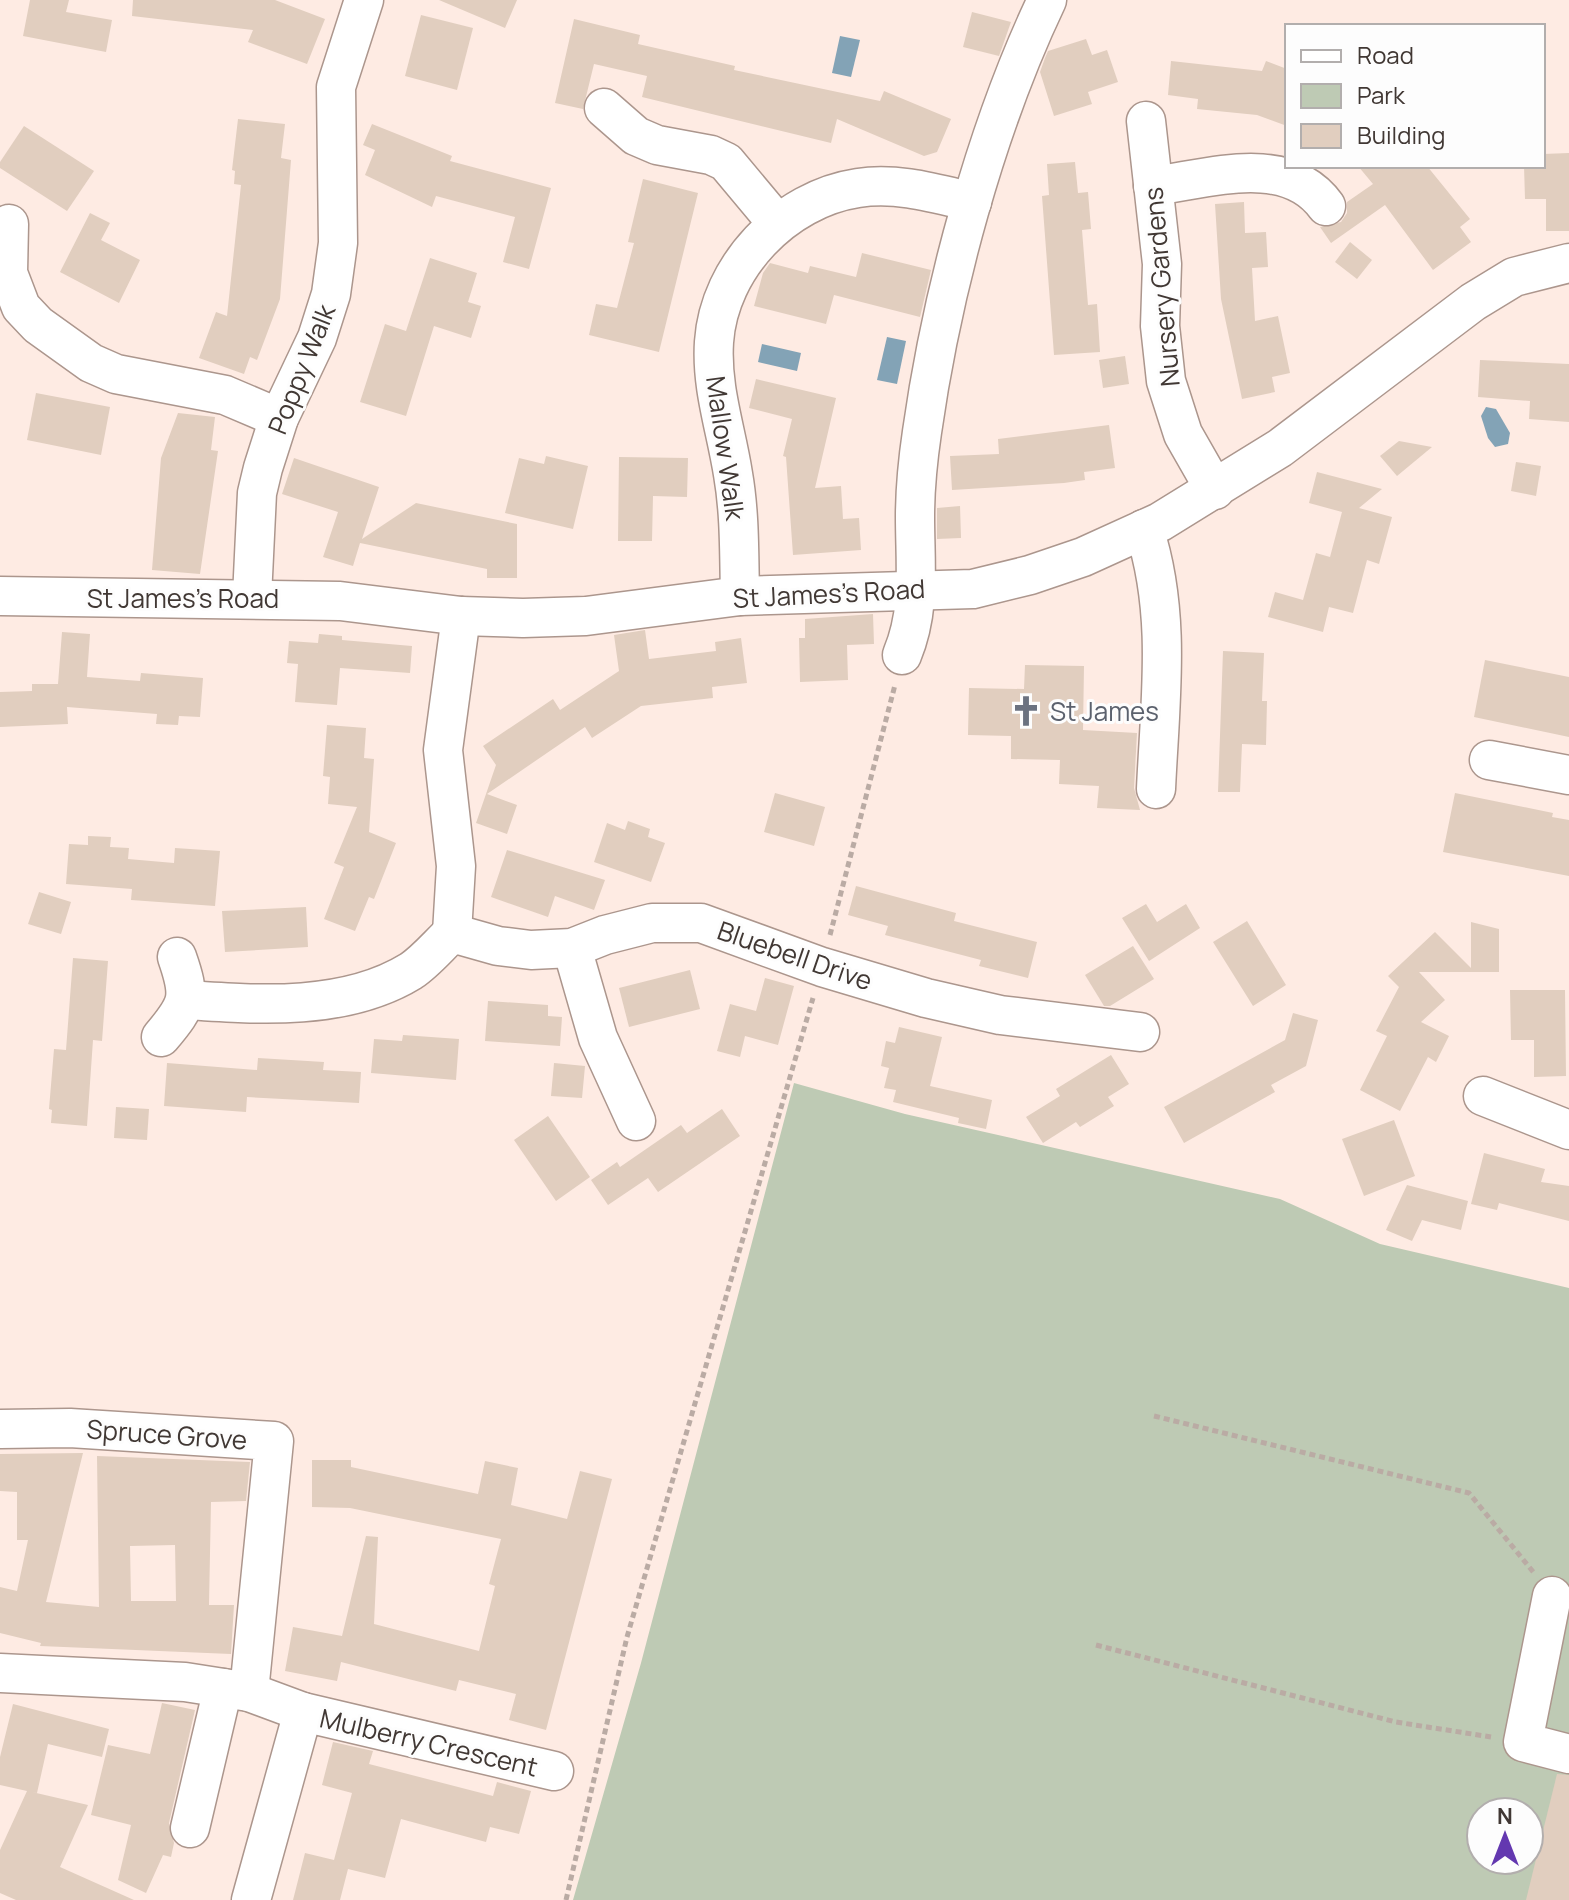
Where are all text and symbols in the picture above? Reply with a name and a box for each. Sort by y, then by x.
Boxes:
legend [1285,24,1545,168]
text: Road [1357,38,1414,71]
text: Park [1357,78,1406,111]
text: Building [1357,118,1445,151]
street label: Nursery Gardens [1134,186,1188,388]
street label: Poppy Walk [259,298,344,439]
street label: Mallow Walk [698,374,754,523]
street label: St James's Road [732,570,926,616]
street label: St James's Road [87,580,279,616]
place label: St James [1050,693,1159,729]
church icon: St James [1009,694,1043,728]
street label: Bluebell Drive [713,912,877,998]
street label: Spruce Grove [86,1410,248,1458]
street label: Mulberry Crescent [316,1699,542,1785]
north arrow [1465,1796,1545,1876]
text: N [1497,1801,1513,1831]

